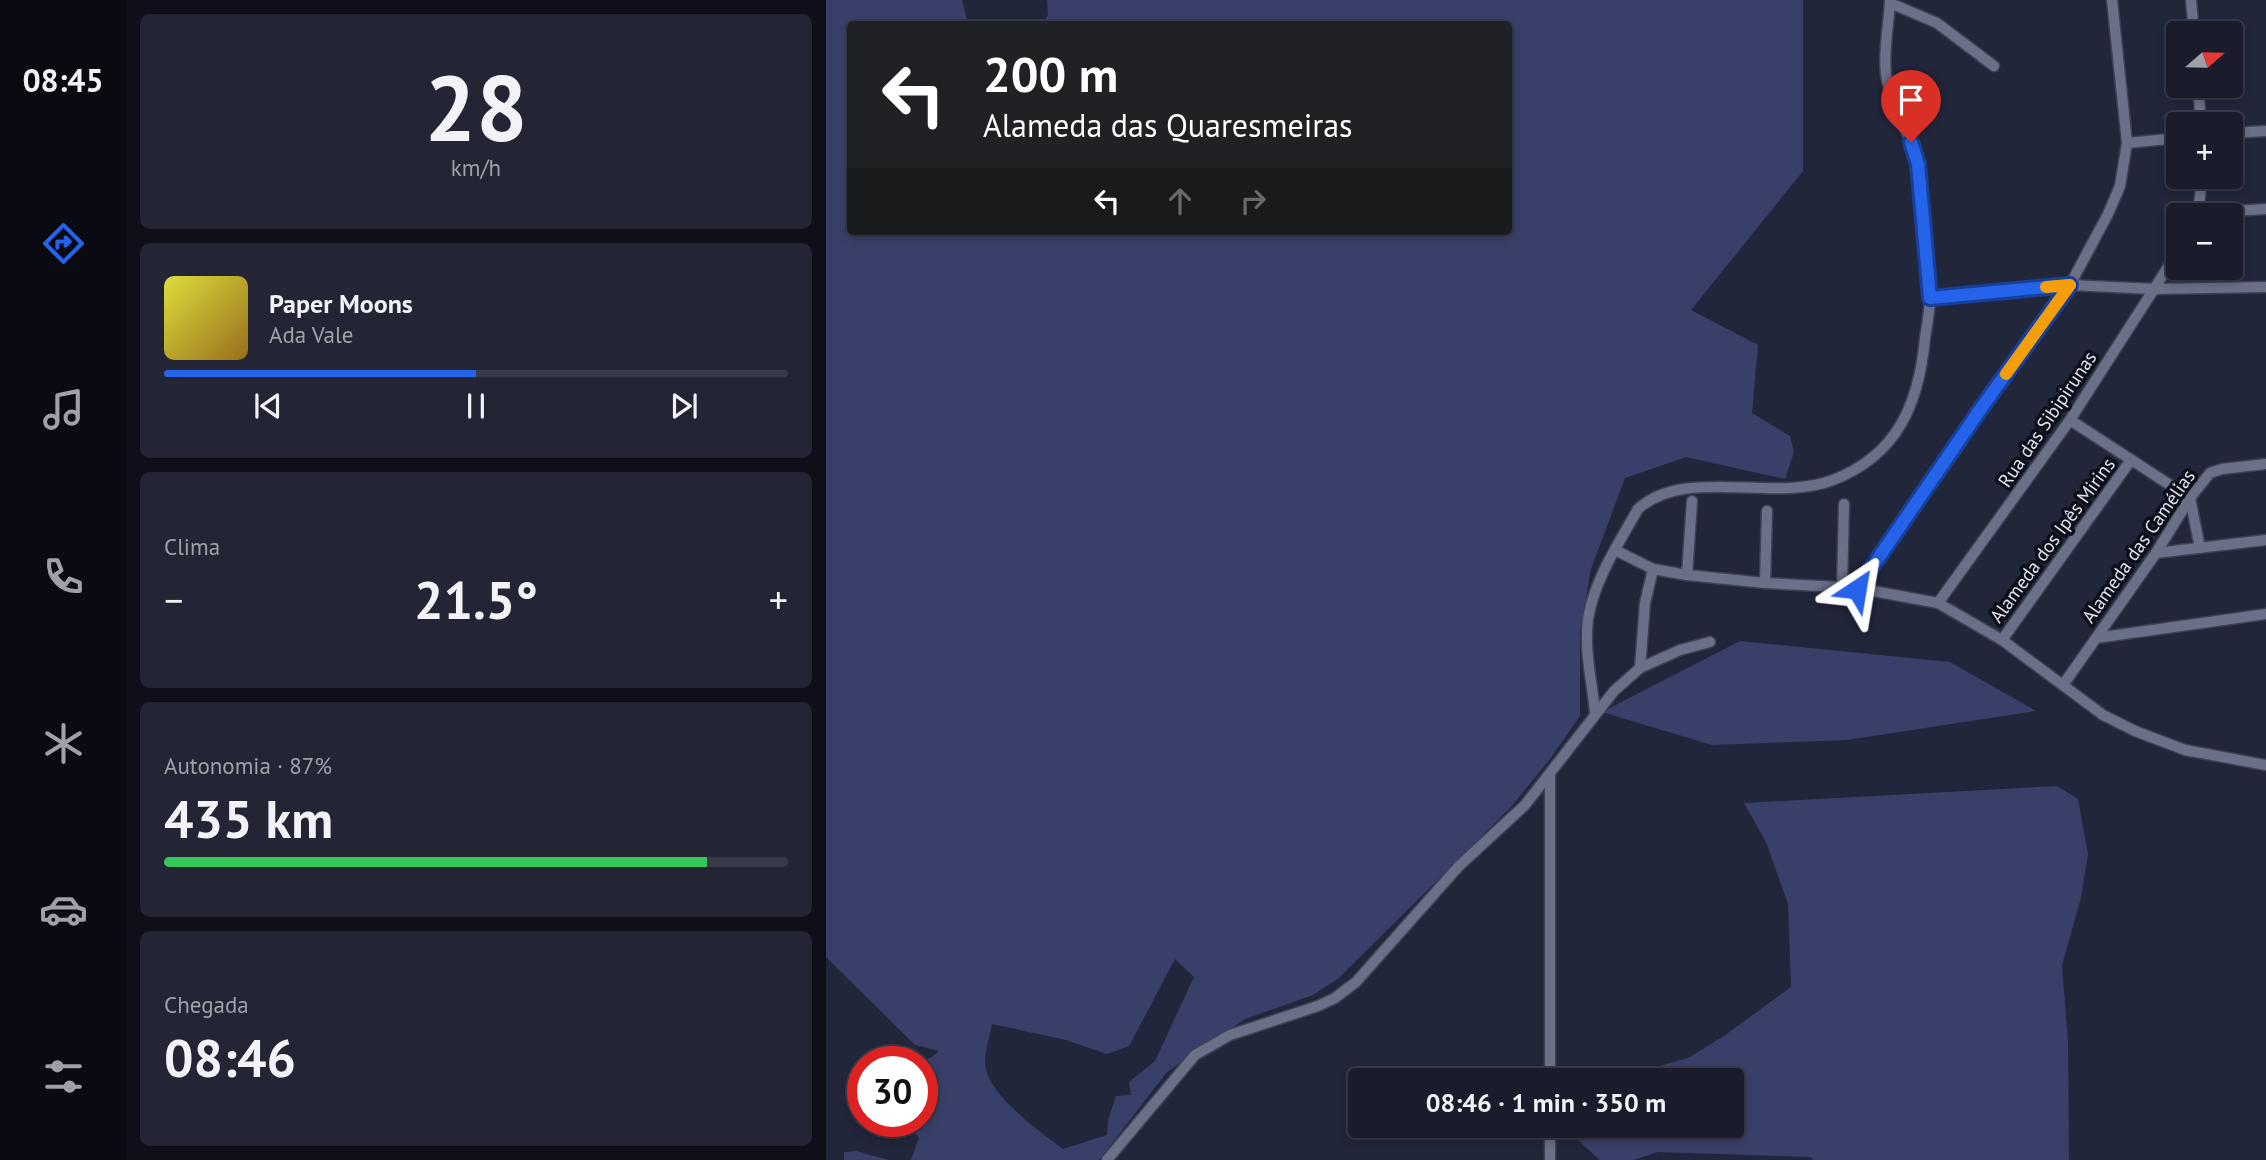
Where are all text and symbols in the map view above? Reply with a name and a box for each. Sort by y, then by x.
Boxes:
north arrow [2166,21,2244,98]
map controls [2166,21,2243,280]
text: 200 m [983,42,1118,106]
text: 28 [424,48,528,166]
icon: left [868,49,959,140]
text: 08:45 [22,59,104,101]
pin [1881,70,1941,142]
icon: arrive [1892,81,1930,119]
text: Alameda das Quaresmeiras [983,104,1353,146]
button: + [2166,112,2243,189]
text: km/h [451,153,501,182]
icon: left [1088,182,1126,220]
icon: ahead [1161,182,1199,220]
icon: right [1234,182,1272,220]
button: − [2166,203,2243,280]
icon: directions [39,219,88,268]
text: Paper Moons [269,287,413,320]
text: Ada Vale [269,320,353,349]
street label: Rua das Sibipirunas [1993,346,2101,492]
icon: music [39,385,88,434]
icon: previous [249,387,287,425]
icon: pause [457,387,495,425]
icon: next [665,387,703,425]
street label: Alameda dos Ipês Mirins [1984,453,2120,627]
street label: Alameda das Camélias [2076,465,2200,627]
text: Clima [164,532,220,561]
icon: phone [39,552,88,601]
position arrow [1820,552,1894,626]
text: 21.5° [414,566,538,633]
text: − [164,575,183,624]
text: + [769,575,788,624]
icon: climate [39,719,88,768]
text: Autonomia · 87% [164,751,332,780]
text: 435 km [164,785,333,852]
icon: car [39,885,88,934]
text: Chegada [164,990,249,1019]
text: 08:46 [164,1024,296,1091]
speed limit sign: 30 [847,1046,938,1137]
icon: filters [39,1052,88,1101]
text: 08:46 · 1 min · 350 m [1426,1086,1666,1119]

